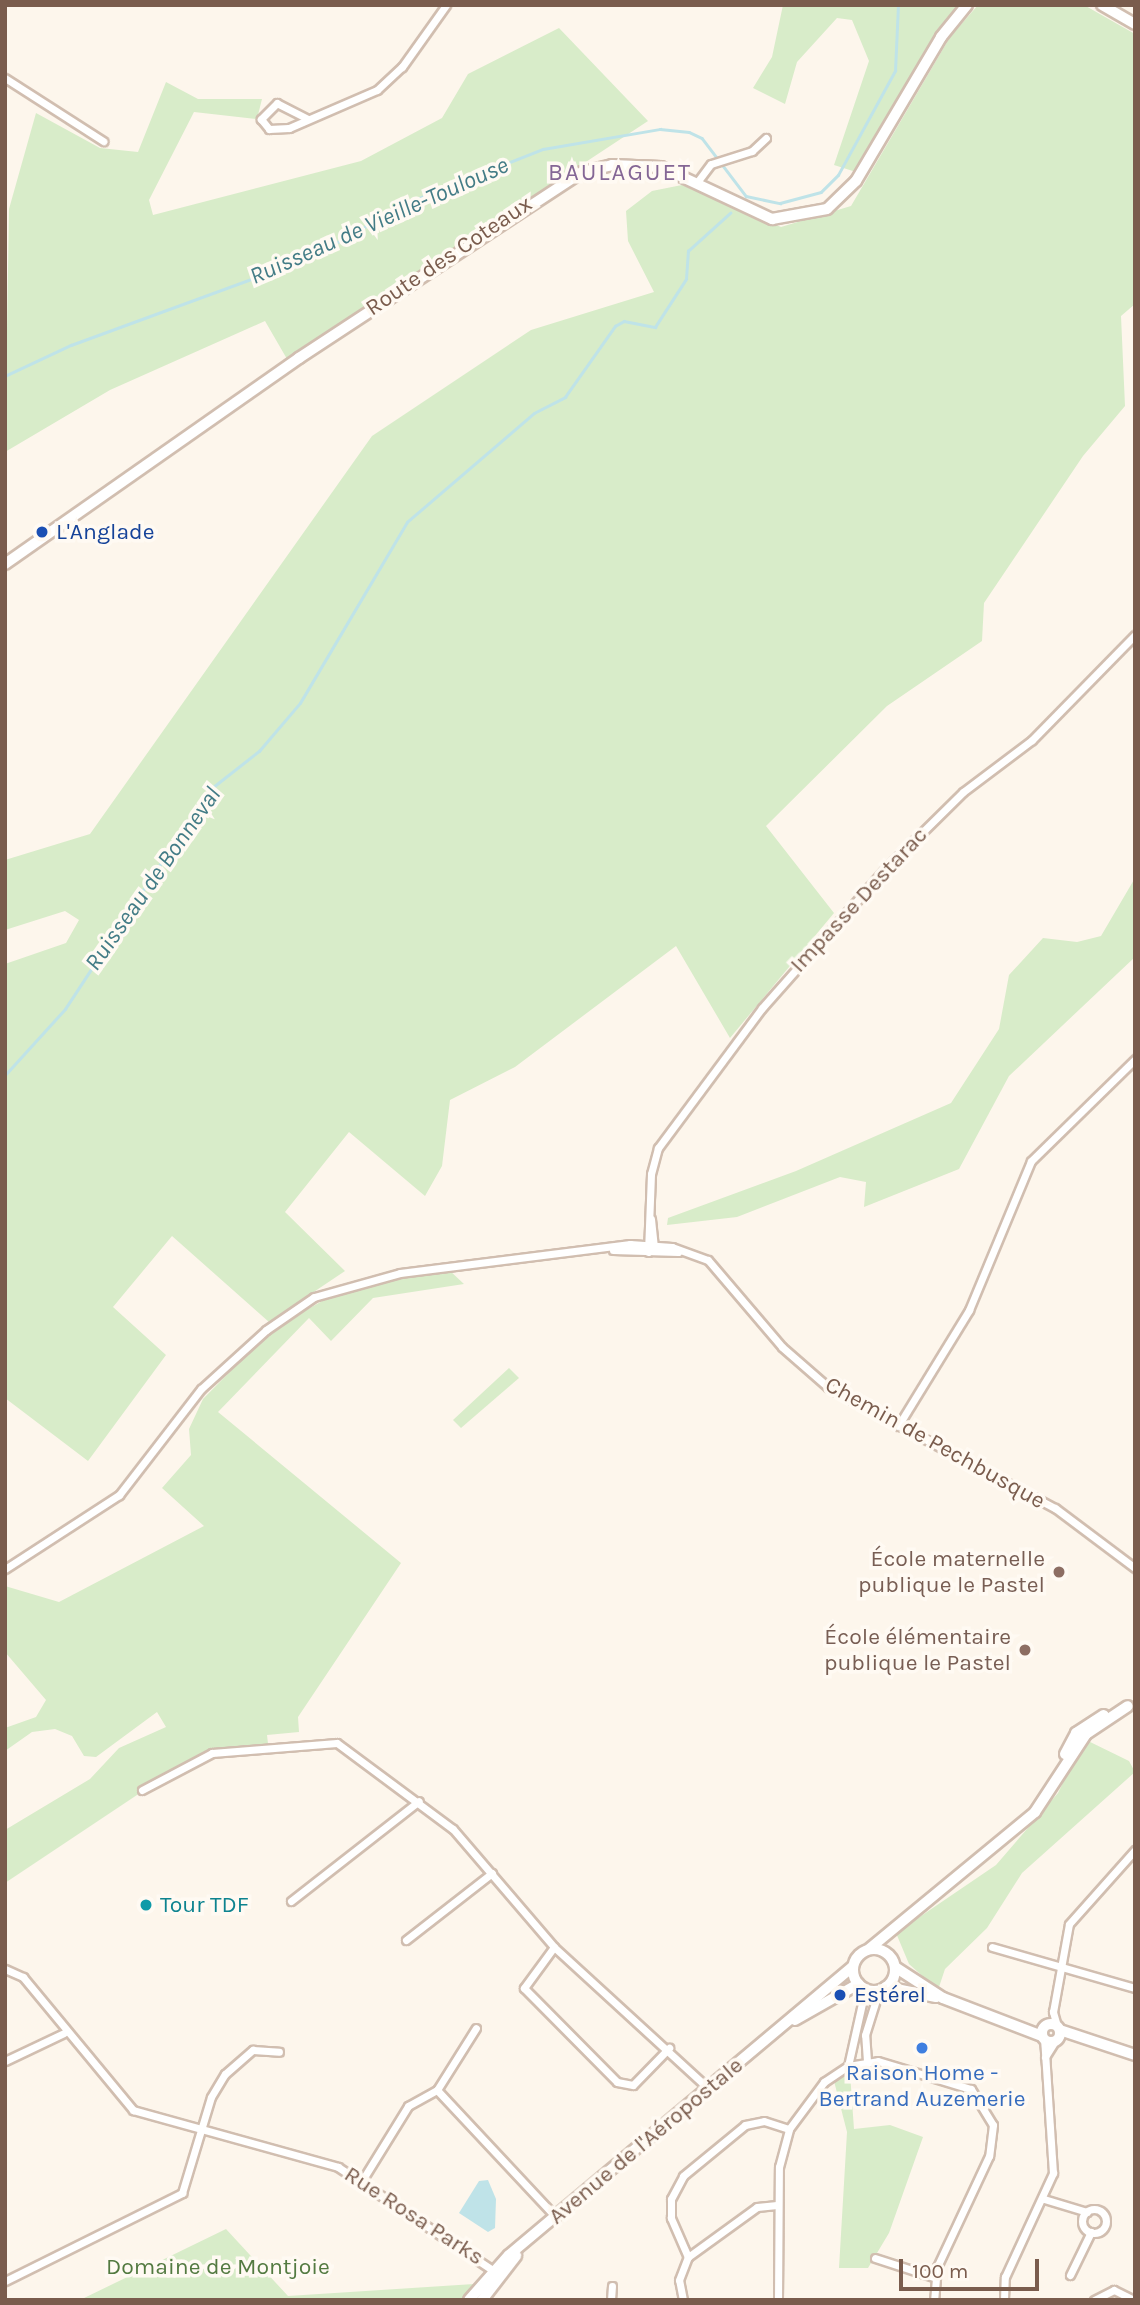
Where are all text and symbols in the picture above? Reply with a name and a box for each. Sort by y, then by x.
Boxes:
water label: Ruisseau de Vieille-Toulouse [245,151,513,291]
district label: BAULAGUET [549,159,691,187]
street label: Route des Coteaux [360,190,538,322]
place label: L'Anglade [56,518,154,546]
marker: L'Anglade [34,524,50,540]
water label: Ruisseau de Bonneval [79,782,227,976]
street label: Impasse Destarac [785,822,933,978]
street label: Chemin de Pechbusque [820,1371,1050,1515]
place label: École maternelle publique le Pastel [858,1545,1045,1599]
marker: École maternelle publique le Pastel [1051,1564,1067,1580]
place label: École élémentaire publique le Pastel [824,1623,1011,1677]
marker: École élémentaire publique le Pastel [1017,1642,1033,1658]
place label: Tour TDF [160,1891,249,1919]
marker: Tour TDF [138,1897,154,1913]
place label: Estérel [854,1981,926,2009]
marker: Estérel [832,1987,848,2003]
marker: Raison Home - Bertrand Auzemerie [914,2040,930,2056]
street label: Avenue de l'Aéropostale [543,2052,749,2230]
place label: Raison Home - Bertrand Auzemerie [818,2059,1026,2113]
street label: Rue Rosa Parks [339,2161,489,2271]
scale bar [902,2246,1042,2290]
park label: Domaine de Montjoie [106,2253,330,2281]
text: 100 m [912,2259,969,2283]

